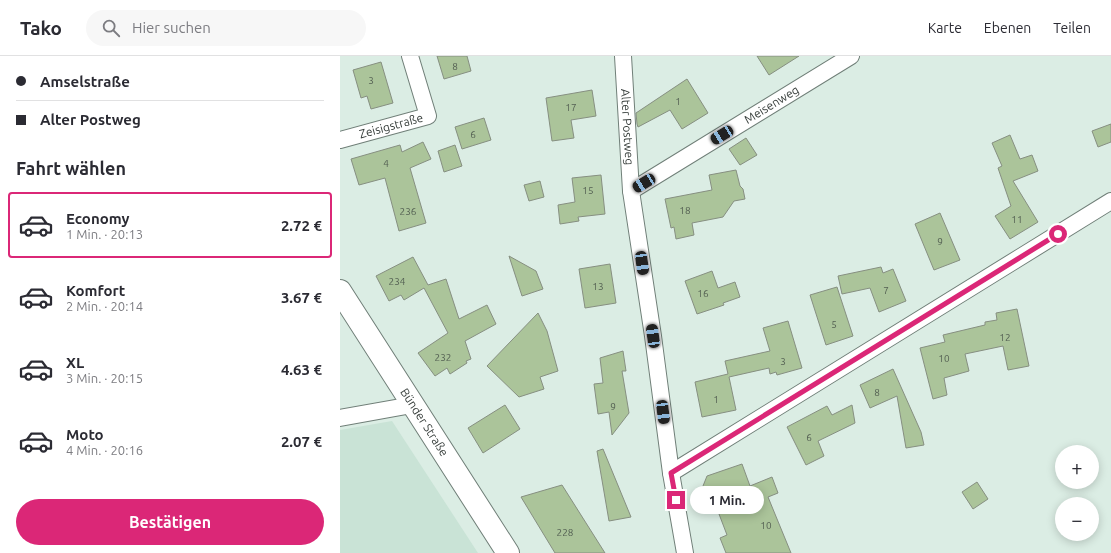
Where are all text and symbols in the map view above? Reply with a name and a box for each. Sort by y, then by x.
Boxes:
search box [86,10,366,46]
text: Tako [20,17,62,39]
icon: search [100,17,122,39]
text: Hier suchen [132,19,211,36]
text: Karte [928,20,962,36]
text: Ebenen [984,20,1031,36]
text: Teilen [1053,20,1091,36]
house number: 8 [452,61,458,72]
text: Amselstraße [40,73,130,90]
house number: 3 [368,75,374,86]
street label: Meisenweg [742,83,801,126]
street label: Alter Postweg [619,88,636,165]
house number: 1 [675,96,681,107]
house number: 17 [565,102,577,113]
text: Alter Postweg [40,111,141,128]
street label: Zeisigstraße [357,111,425,141]
car [709,124,735,146]
house number: 6 [470,129,476,140]
text: Fahrt wählen [16,158,126,178]
house number: 4 [383,158,389,169]
car [631,172,657,194]
house number: 15 [582,185,594,196]
house number: 18 [679,205,691,216]
house number: 236 [400,206,417,217]
icon: car [18,207,54,243]
text: Economy [66,210,130,227]
house number: 11 [1011,214,1023,225]
text: 2.72 € [281,217,322,234]
route start [1049,225,1067,243]
text: 1 Min. · 20:13 [66,227,143,241]
house number: 9 [937,236,943,247]
car [634,250,650,276]
house number: 234 [389,276,406,287]
icon: car [18,279,54,315]
house number: 13 [592,281,604,292]
text: Komfort [66,282,125,299]
house number: 7 [883,285,889,296]
house number: 16 [697,288,709,299]
text: 3.67 € [281,289,322,306]
text: 2 Min. · 20:14 [66,299,143,313]
house number: 5 [831,319,837,330]
car [645,323,661,349]
house number: 12 [999,332,1011,343]
icon: car [18,351,54,387]
house number: 232 [435,352,451,363]
house number: 10 [938,353,950,364]
text: XL [66,354,84,371]
house number: 3 [780,356,786,367]
text: 4.63 € [281,361,322,378]
text: 3 Min. · 20:15 [66,371,143,385]
street label: Bünder Straße [398,386,451,458]
house number: 8 [874,387,880,398]
house number: 1 [713,394,719,405]
car [656,399,670,425]
house number: 9 [610,401,616,412]
icon: car [18,423,54,459]
text: Moto [66,426,104,443]
house number: 6 [806,432,812,443]
text: 2.07 € [281,433,322,450]
text: 4 Min. · 20:16 [66,443,143,457]
map controls [1055,445,1099,541]
button: + [1055,445,1099,489]
callout: 1 Min. [690,486,764,514]
route end [667,491,685,509]
text: 1 Min. [709,493,745,507]
button: − [1055,497,1099,541]
button: Bestätigen [16,499,324,545]
house number: 10 [760,520,772,531]
house number: 228 [557,527,574,538]

